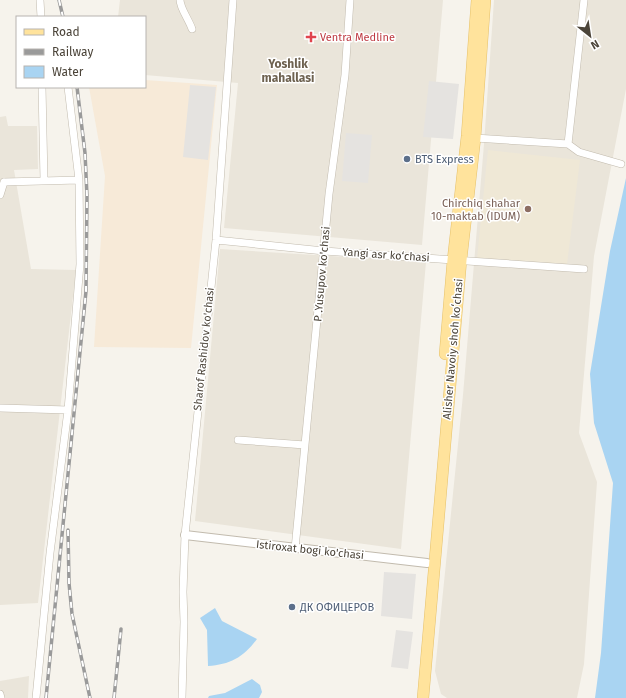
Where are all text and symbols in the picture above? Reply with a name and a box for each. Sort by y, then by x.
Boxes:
legend [16,16,146,88]
north arrow [570,16,610,56]
text: Road [52,25,80,39]
marker: Ventra Medline [305,31,317,43]
place label: Ventra Medline [320,31,395,44]
text: N [588,37,601,52]
text: Railway [52,45,93,59]
district label: Yoshlik mahallasi [262,57,314,85]
text: Water [52,65,84,79]
place label: BTS Express [415,153,474,166]
marker: BTS Express [402,154,412,164]
place label: Chirchiq shahar 10-maktab (IDUM) [431,197,521,223]
marker: Chirchiq shahar 10-maktab (IDUM) [523,204,533,214]
street label: P .Yusupov ko'chasi [311,226,333,322]
street label: Yangi asr ko‘chasi [342,245,430,265]
street label: Alisher Navoiy shoh koʻchasi [440,278,466,420]
street label: Sharof Rashidov ko'chasi [191,287,217,411]
street label: Istiroxat bogi ko'chasi [255,538,365,562]
place label: ДК ОФИЦЕРОВ [299,601,374,614]
marker: ДК ОФИЦЕРОВ [287,602,297,612]

